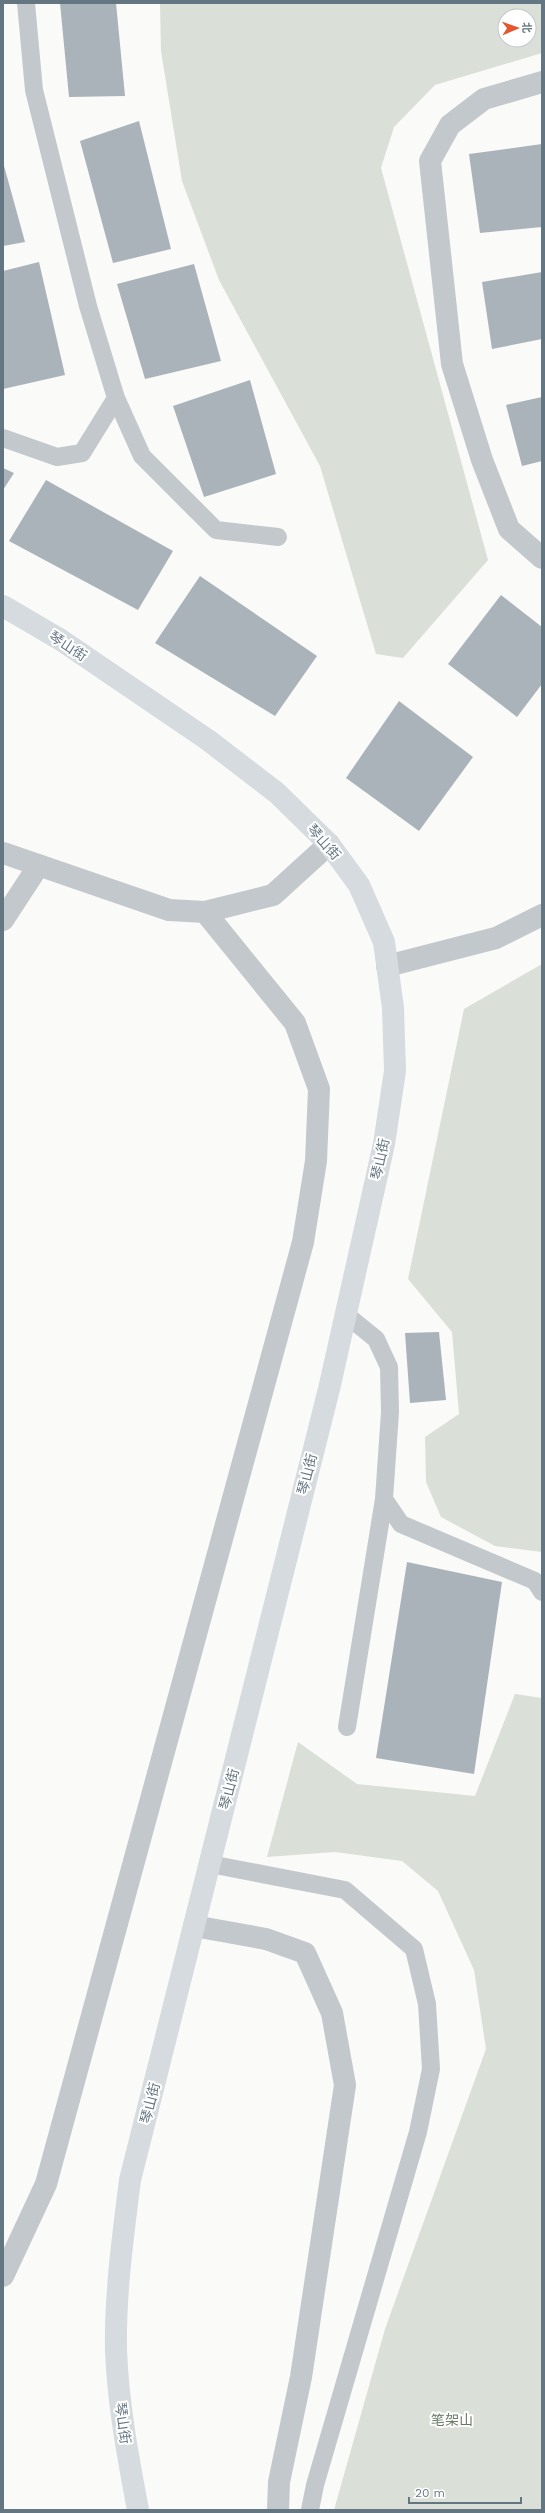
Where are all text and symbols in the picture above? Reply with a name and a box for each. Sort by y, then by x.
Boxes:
north arrow [497,8,537,48]
text: 北 [520,22,533,33]
street label: 琴山街 [46,628,90,664]
street label: 琴山街 [304,821,344,863]
street label: 琴山街 [368,1137,392,1181]
street label: 琴山街 [294,1452,320,1496]
street label: 琴山街 [216,1767,242,1811]
street label: 琴山街 [137,2081,163,2125]
street label: 琴山街 [112,2401,134,2445]
park label: 笔架山 [431,2412,473,2428]
scale bar [409,2479,521,2505]
text: 20 m [415,2486,445,2500]

